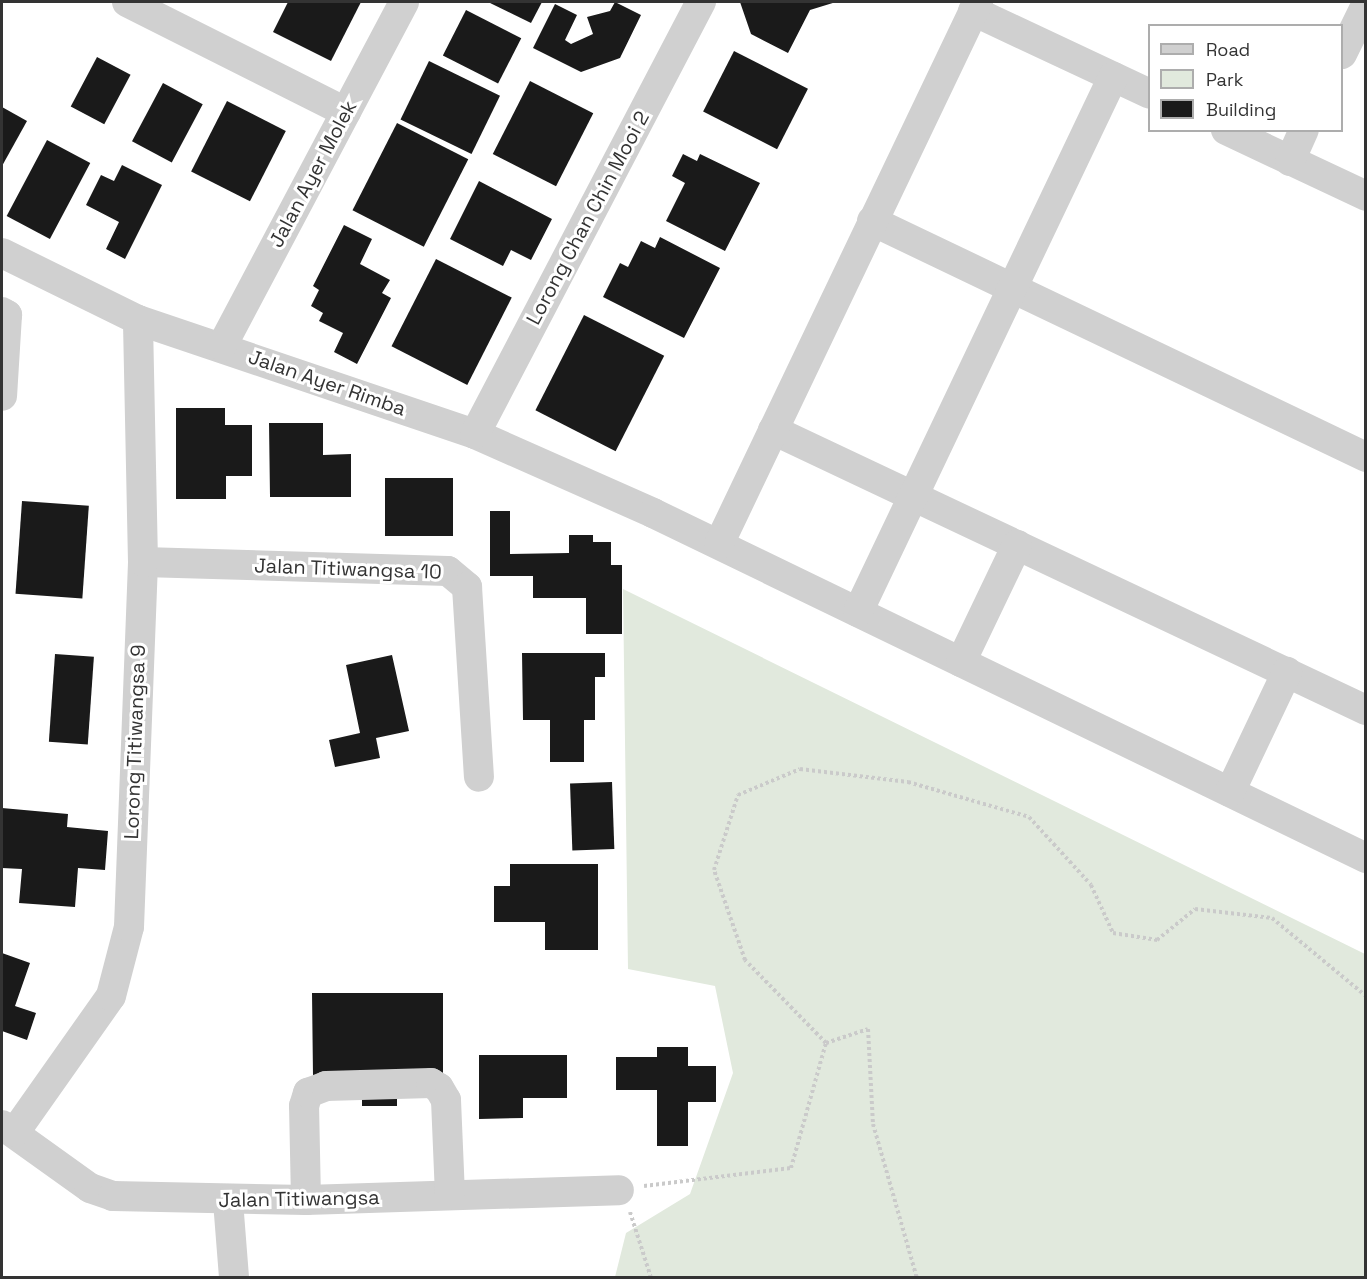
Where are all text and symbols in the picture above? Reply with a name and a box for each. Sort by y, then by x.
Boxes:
legend [1148,24,1343,132]
text: Road [1206,38,1250,61]
text: Park [1206,68,1243,91]
street label: Jalan Ayer Molek [264,96,362,252]
text: Building [1206,98,1276,121]
street label: Lorong Chan Chin Mooi 2 [521,107,655,329]
street label: Jalan Ayer Rimba [245,345,409,421]
street label: Jalan Titiwangsa 10 [254,554,442,584]
street label: Lorong Titiwangsa 9 [120,644,150,840]
street label: Jalan Titiwangsa [218,1186,380,1212]

